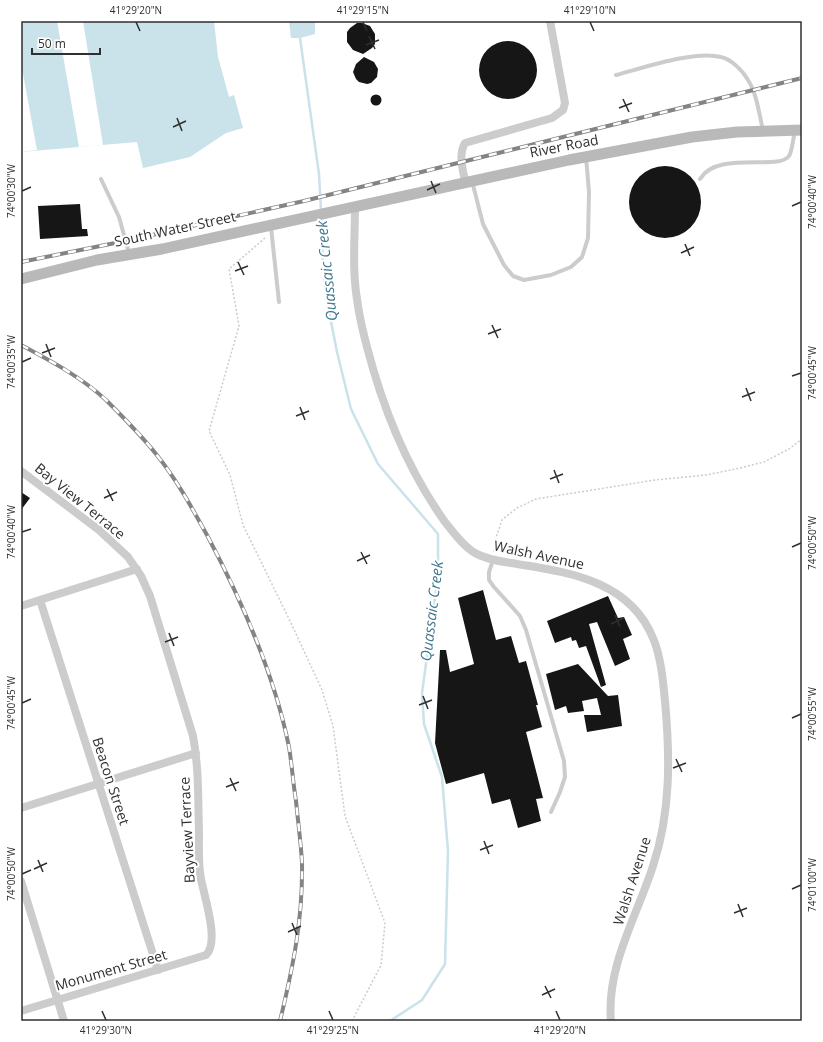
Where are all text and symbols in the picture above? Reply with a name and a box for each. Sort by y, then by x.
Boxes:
text: 41°29'20"N [110,3,162,17]
text: 41°29'15"N [337,3,389,17]
text: 41°29'10"N [564,3,616,17]
scale bar [32,30,100,56]
text: 50 m [38,35,66,52]
street label: River Road [528,130,600,161]
text: 74°00'30"W [4,163,18,218]
text: 74°00'40"W [805,174,819,229]
street label: South Water Street [112,206,237,251]
water label: Quassaic Creek [311,219,341,322]
text: 74°00'35"W [4,334,18,389]
text: 74°00'45"W [805,345,819,400]
street label: Bay View Terrace [31,458,130,543]
text: 74°00'40"W [4,504,18,559]
text: 74°00'50"W [805,515,819,570]
street label: Walsh Avenue [492,536,586,573]
water label: Quassaic Creek [415,559,447,662]
text: 74°00'45"W [4,675,18,730]
text: 74°00'55"W [805,686,819,741]
street label: Beacon Street [88,735,135,827]
street label: Bayview Terrace [174,776,199,883]
street label: Walsh Avenue [608,834,655,927]
text: 74°00'50"W [4,846,18,901]
text: 74°01'00"W [805,857,819,912]
street label: Monument Street [53,944,169,995]
text: 41°29'30"N [80,1023,132,1037]
text: 41°29'25"N [307,1023,359,1037]
text: 41°29'20"N [534,1023,586,1037]

